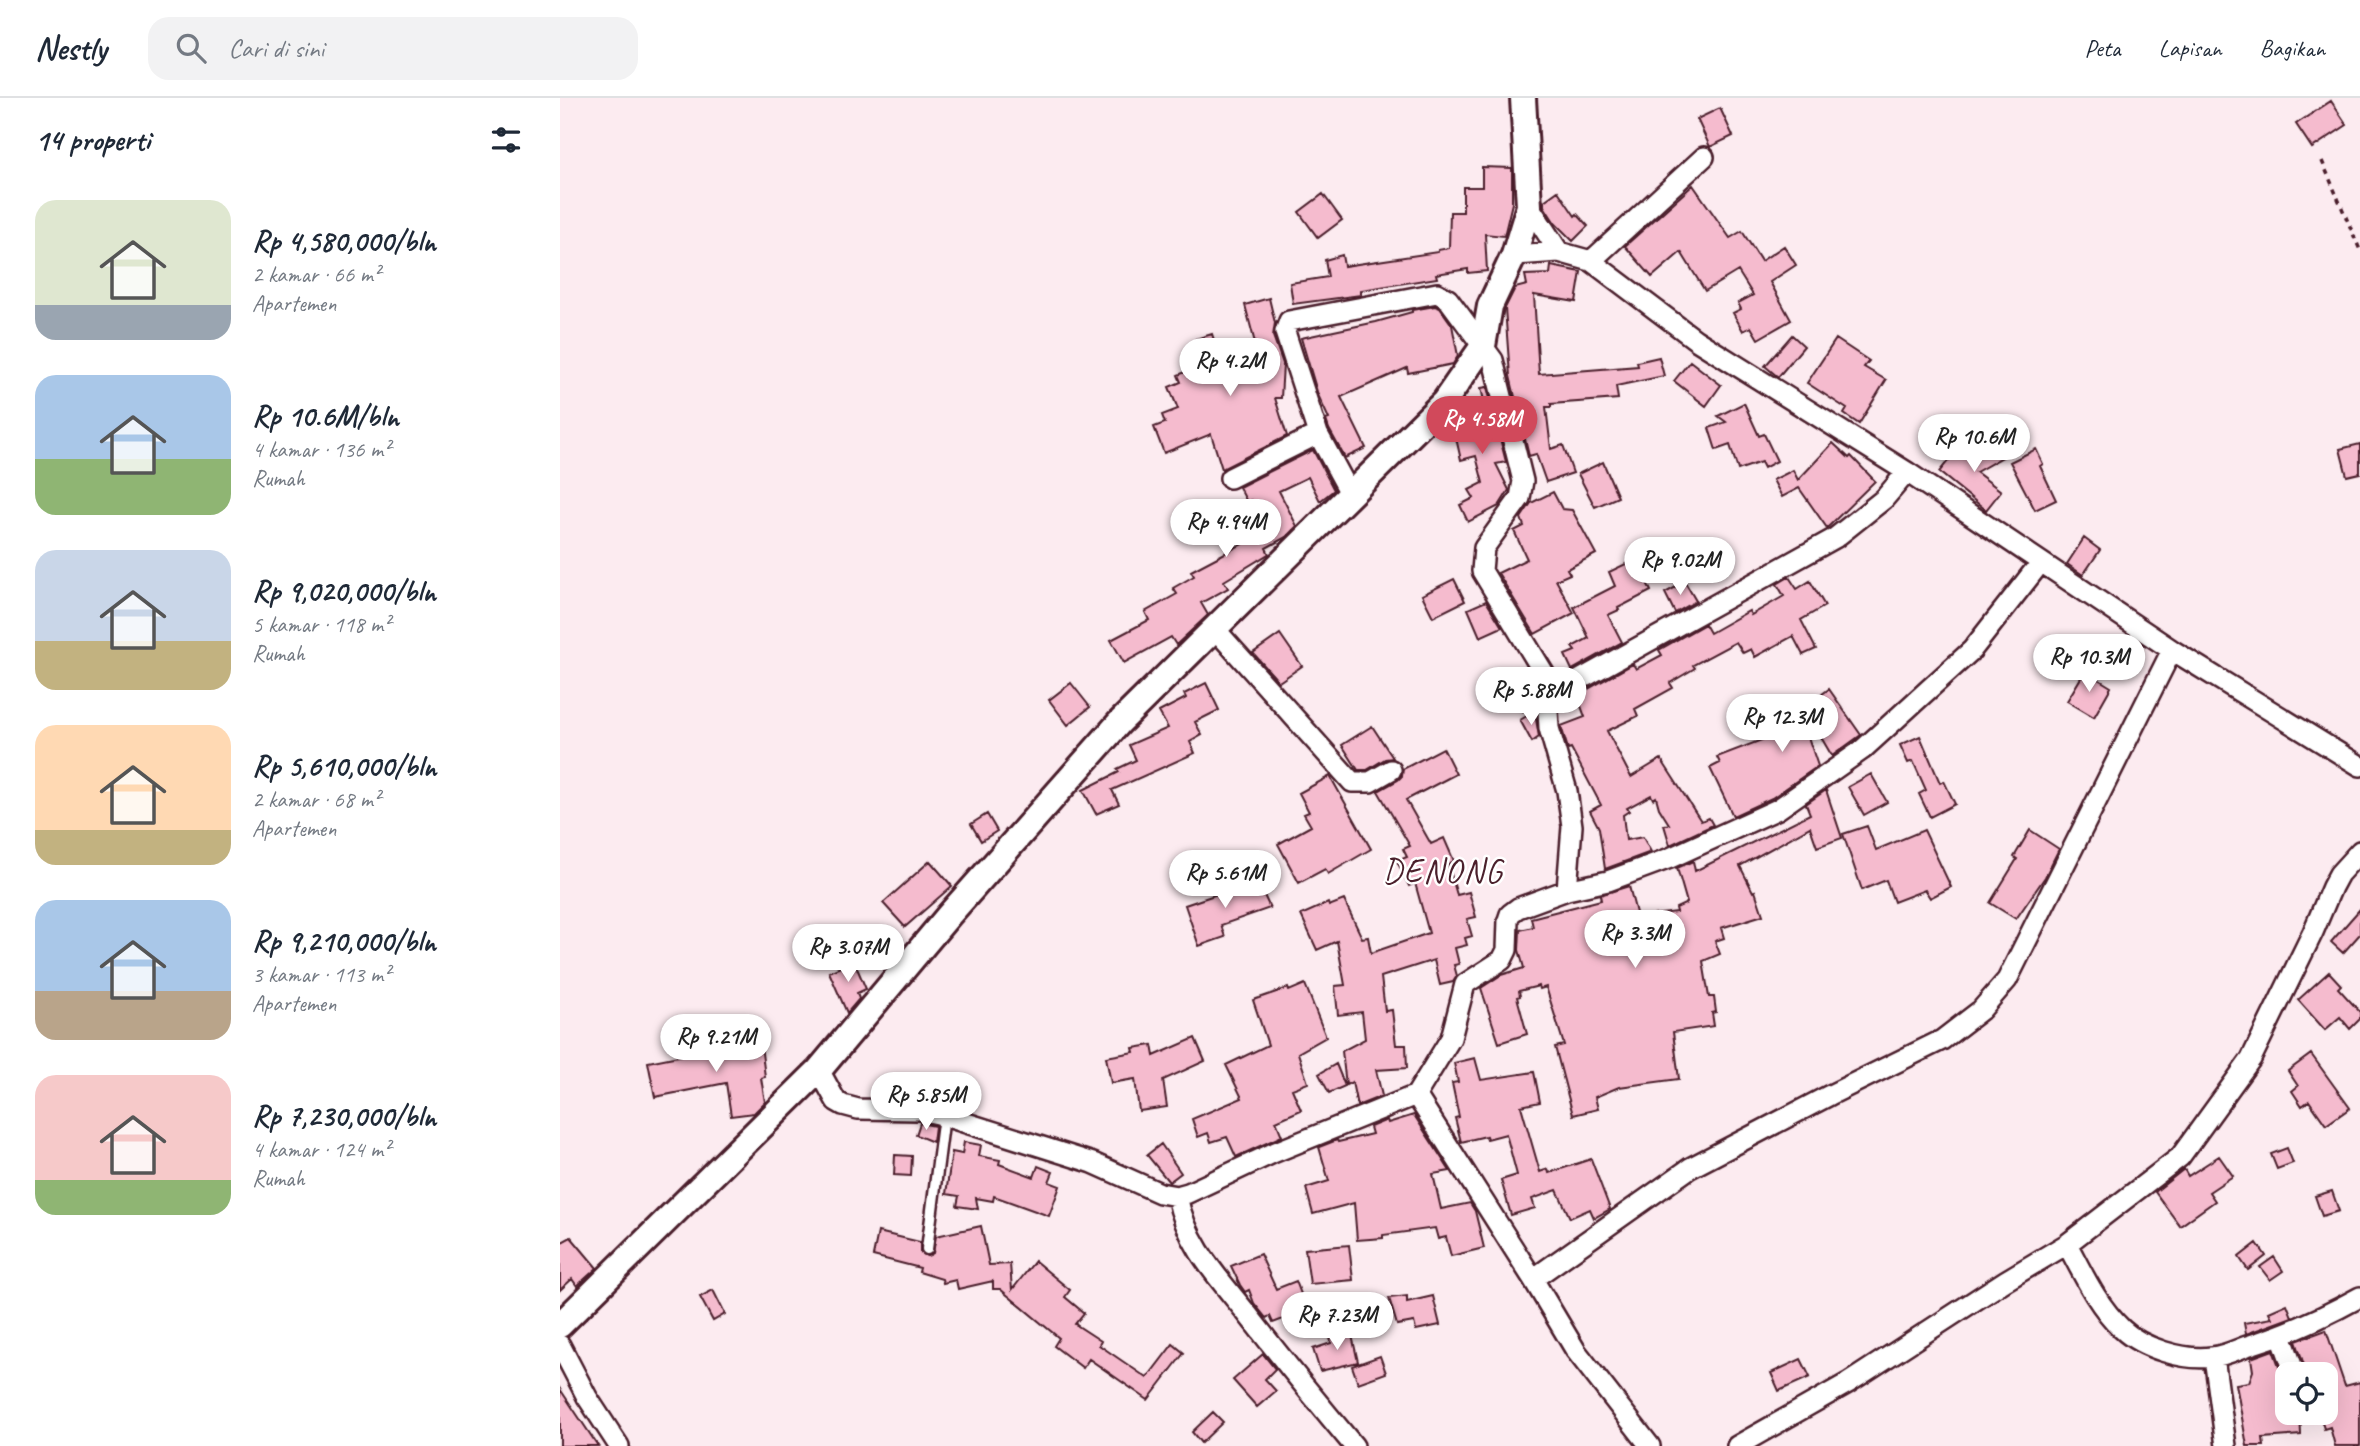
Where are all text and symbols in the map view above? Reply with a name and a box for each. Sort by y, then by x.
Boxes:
search box [148,17,638,80]
text: Nestly [35,27,106,69]
icon: search [172,29,210,67]
text: Cari di sini [228,32,324,65]
text: Peta [2084,33,2121,63]
text: Lapisan [2159,33,2222,63]
text: Bagikan [2260,33,2325,63]
text: 14 properti [35,121,150,159]
icon: filters [487,121,525,159]
text: Rp 4,580,000/bln [252,222,436,260]
icon: home [91,228,175,312]
text: 2 kamar · 66 m² [252,260,380,289]
text: Apartemen [252,289,336,318]
pin: Rp 4.2M [1165,338,1295,398]
text: Rp 4.2M [1195,346,1265,375]
pin: Rp 4.58M [1410,396,1554,456]
text: Rp 10.6M/bln [252,397,399,435]
icon: home [91,403,175,487]
text: Rp 4.58M [1442,404,1522,433]
pin: Rp 10.6M [1902,414,2046,474]
text: Rp 10.6M [1934,422,2014,451]
text: 4 kamar · 136 m² [252,435,390,464]
text: Rumah [252,464,305,493]
pin: Rp 4.94M [1154,500,1298,559]
text: Rp 4.94M [1186,507,1266,536]
pin: Rp 9.02M [1608,538,1752,597]
text: Rp 9.02M [1640,545,1720,574]
text: Rp 9,020,000/bln [252,572,436,610]
icon: home [91,578,175,662]
text: 5 kamar · 118 m² [252,610,390,639]
pin: Rp 10.3M [2017,634,2161,694]
text: Rumah [252,639,305,668]
text: Rp 10.3M [2049,642,2129,671]
pin: Rp 5.88M [1459,668,1603,727]
text: Rp 5.88M [1491,675,1571,704]
pin: Rp 12.3M [1710,694,1854,754]
text: Rp 12.3M [1742,702,1822,731]
text: Rp 5,610,000/bln [252,747,436,785]
icon: home [91,753,175,837]
text: 2 kamar · 68 m² [252,785,380,814]
text: Apartemen [252,814,336,843]
pin: Rp 5.61M [1153,850,1297,910]
district label: DENONG [1383,850,1505,892]
text: Rp 5.61M [1185,858,1265,887]
pin: Rp 3.3M [1570,910,1700,970]
text: Rp 3.3M [1600,918,1670,947]
text: Rp 9,210,000/bln [252,922,436,960]
pin: Rp 3.07M [776,924,920,984]
icon: home [91,928,175,1012]
text: Rp 3.07M [808,932,888,961]
text: 3 kamar · 113 m² [252,960,390,989]
text: Apartemen [252,989,336,1018]
pin: Rp 9.21M [644,1014,788,1074]
text: Rp 9.21M [676,1022,756,1051]
pin: Rp 5.85M [854,1072,998,1132]
text: Rp 5.85M [887,1080,965,1109]
text: Rp 7,230,000/bln [252,1097,436,1135]
icon: home [91,1103,175,1187]
text: 4 kamar · 124 m² [252,1135,390,1164]
text: Rumah [252,1164,305,1193]
pin: Rp 7.23M [1265,1292,1409,1352]
text: Rp 7.23M [1297,1300,1377,1329]
map controls [2275,1362,2338,1425]
button: locate [2275,1362,2338,1425]

